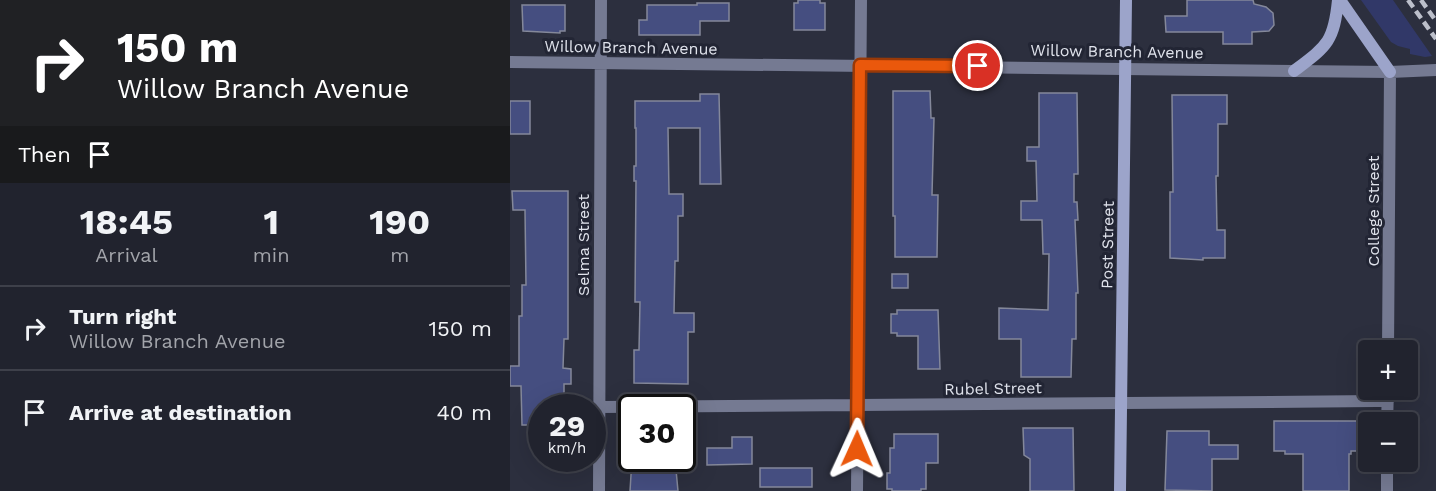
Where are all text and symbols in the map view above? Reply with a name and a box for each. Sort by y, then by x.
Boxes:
text: 150 m [117,23,238,72]
icon: right [18,24,96,102]
street label: Willow Branch Avenue [544,36,718,59]
pin [952,40,1003,91]
street label: Willow Branch Avenue [1030,40,1204,63]
icon: arrive [961,49,994,82]
text: Willow Branch Avenue [117,73,409,105]
icon: arrive [83,138,116,171]
text: Then [18,142,71,167]
street label: College Street [1364,155,1383,266]
street label: Selma Street [574,194,593,296]
text: 18:45 [80,201,173,243]
text: 1 [263,201,279,243]
text: 190 [369,201,430,243]
street label: Post Street [1097,201,1118,289]
text: Arrival [95,243,158,267]
text: min [253,243,290,267]
text: m [390,243,409,267]
text: Turn right [69,304,176,329]
icon: right [18,312,51,345]
text: 150 m [428,316,492,341]
text: Willow Branch Avenue [69,329,286,353]
map controls [1358,340,1418,472]
button: + [1358,340,1418,400]
street label: Rubel Street [944,378,1042,399]
speed limit sign: 30 [618,394,696,472]
icon: arrive [18,396,51,429]
text: Arrive at destination [69,400,292,425]
text: 40 m [436,400,492,425]
text: 29 [549,408,585,443]
button: − [1358,412,1418,472]
position arrow [825,417,889,481]
text: km/h [548,439,586,457]

